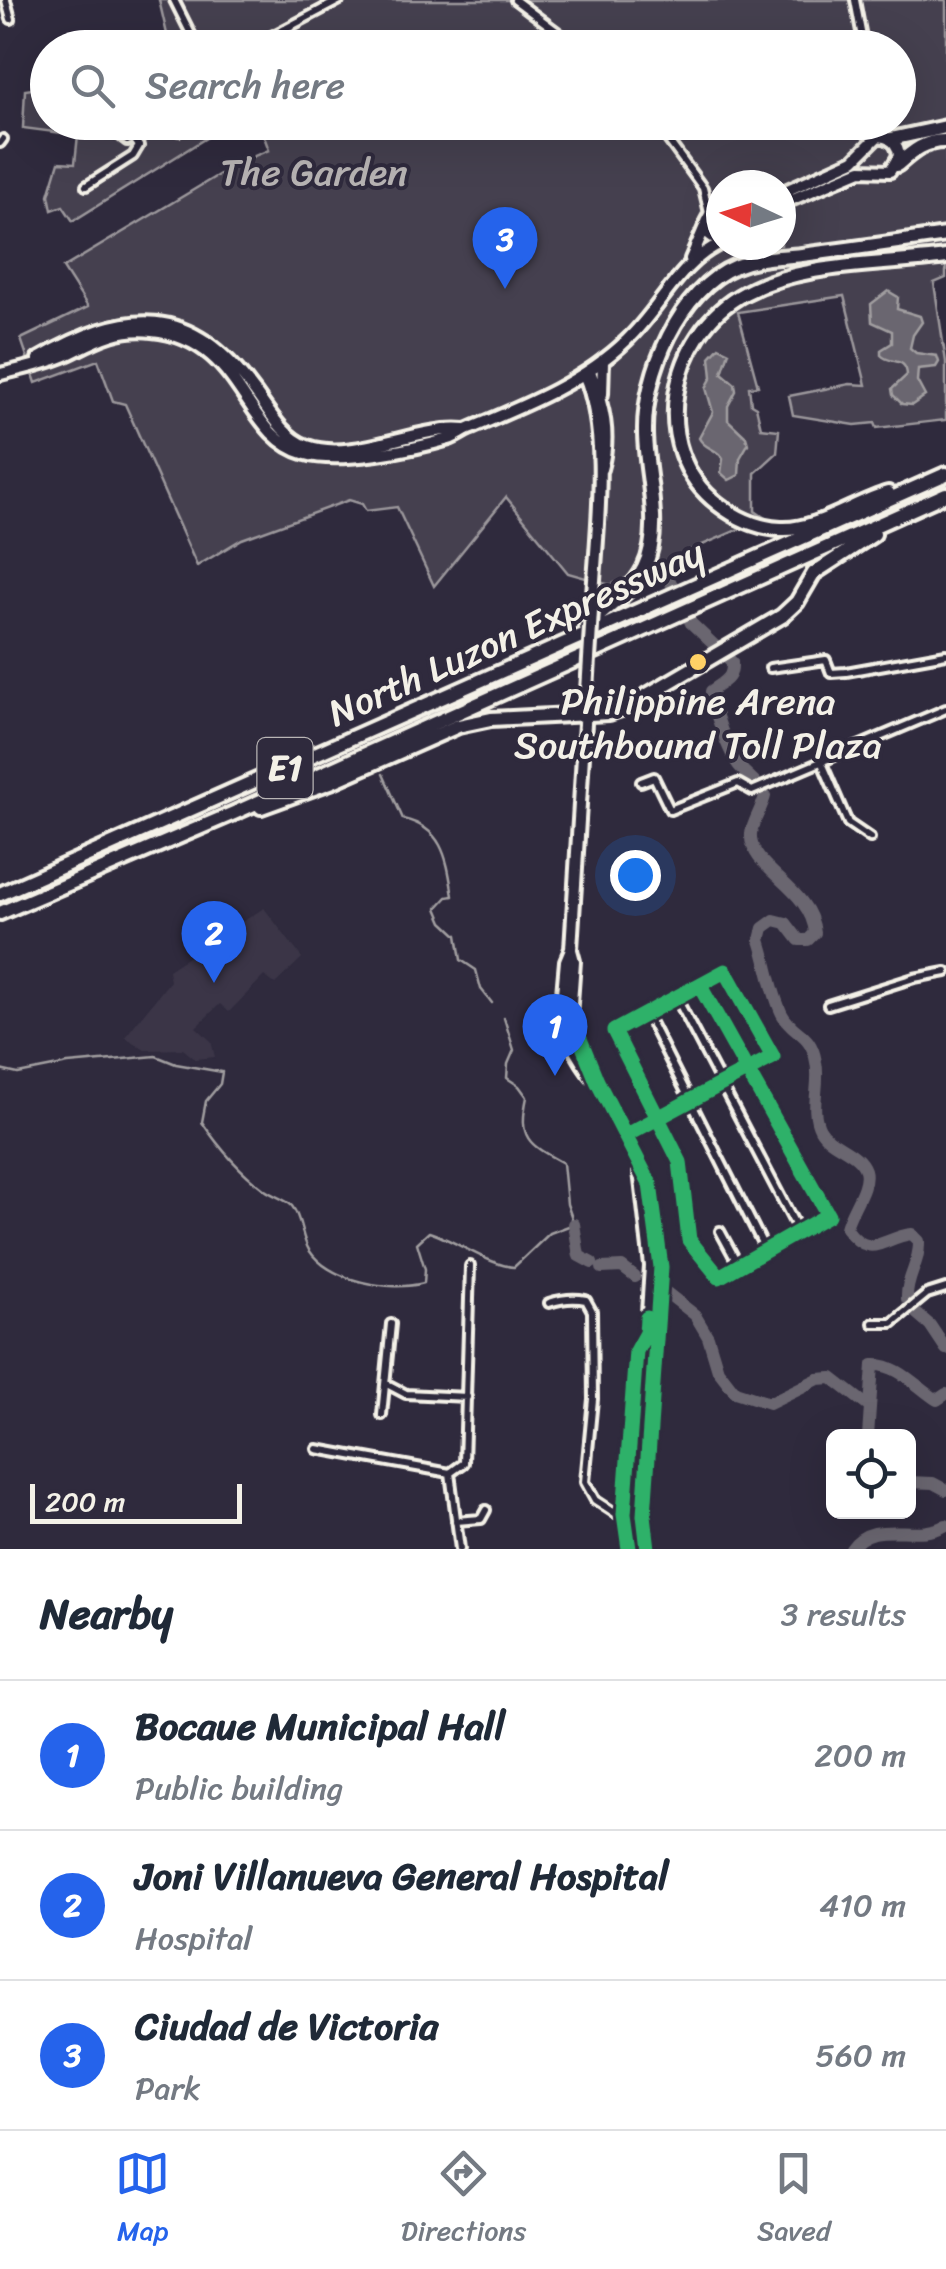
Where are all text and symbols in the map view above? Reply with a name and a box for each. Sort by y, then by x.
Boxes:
search box [30,30,916,140]
text: Search here [145,52,345,119]
icon: search [65,58,120,113]
park label: The Garden [220,139,408,206]
north arrow [706,170,796,260]
pin: 3 [472,206,538,289]
street label: North Luzon Expressway [317,520,716,746]
marker: Philippine Arena Southbound Toll Plaza [687,651,709,673]
place label: Philippine Arena Southbound Toll Plaza [514,668,882,779]
road number: E1 [258,738,312,798]
your location [610,850,661,901]
pin: 2 [182,900,246,983]
pin: 1 [522,994,588,1076]
map controls [826,1429,916,1519]
button: locate [826,1429,916,1519]
text: 200 m [45,1477,125,1526]
scale bar [30,1479,242,1524]
text: Nearby [40,1577,173,1651]
text: 3 results [781,1586,906,1643]
text: Bocaue Municipal Hall [135,1693,505,1760]
text: 1 [66,1727,79,1784]
text: 200 m [814,1727,906,1784]
text: Public building [135,1760,343,1817]
text: Joni Villanueva General Hospital [135,1843,669,1910]
text: 2 [63,1877,82,1934]
text: 410 m [819,1877,906,1934]
text: Hospital [135,1910,252,1967]
text: Ciudad de Victoria [135,1993,438,2060]
text: 3 [64,2027,81,2084]
text: 560 m [815,2027,906,2084]
text: Park [135,2060,201,2117]
tab: Map [115,2146,170,2255]
tab: Directions [401,2146,526,2255]
tab: Saved [757,2146,831,2255]

